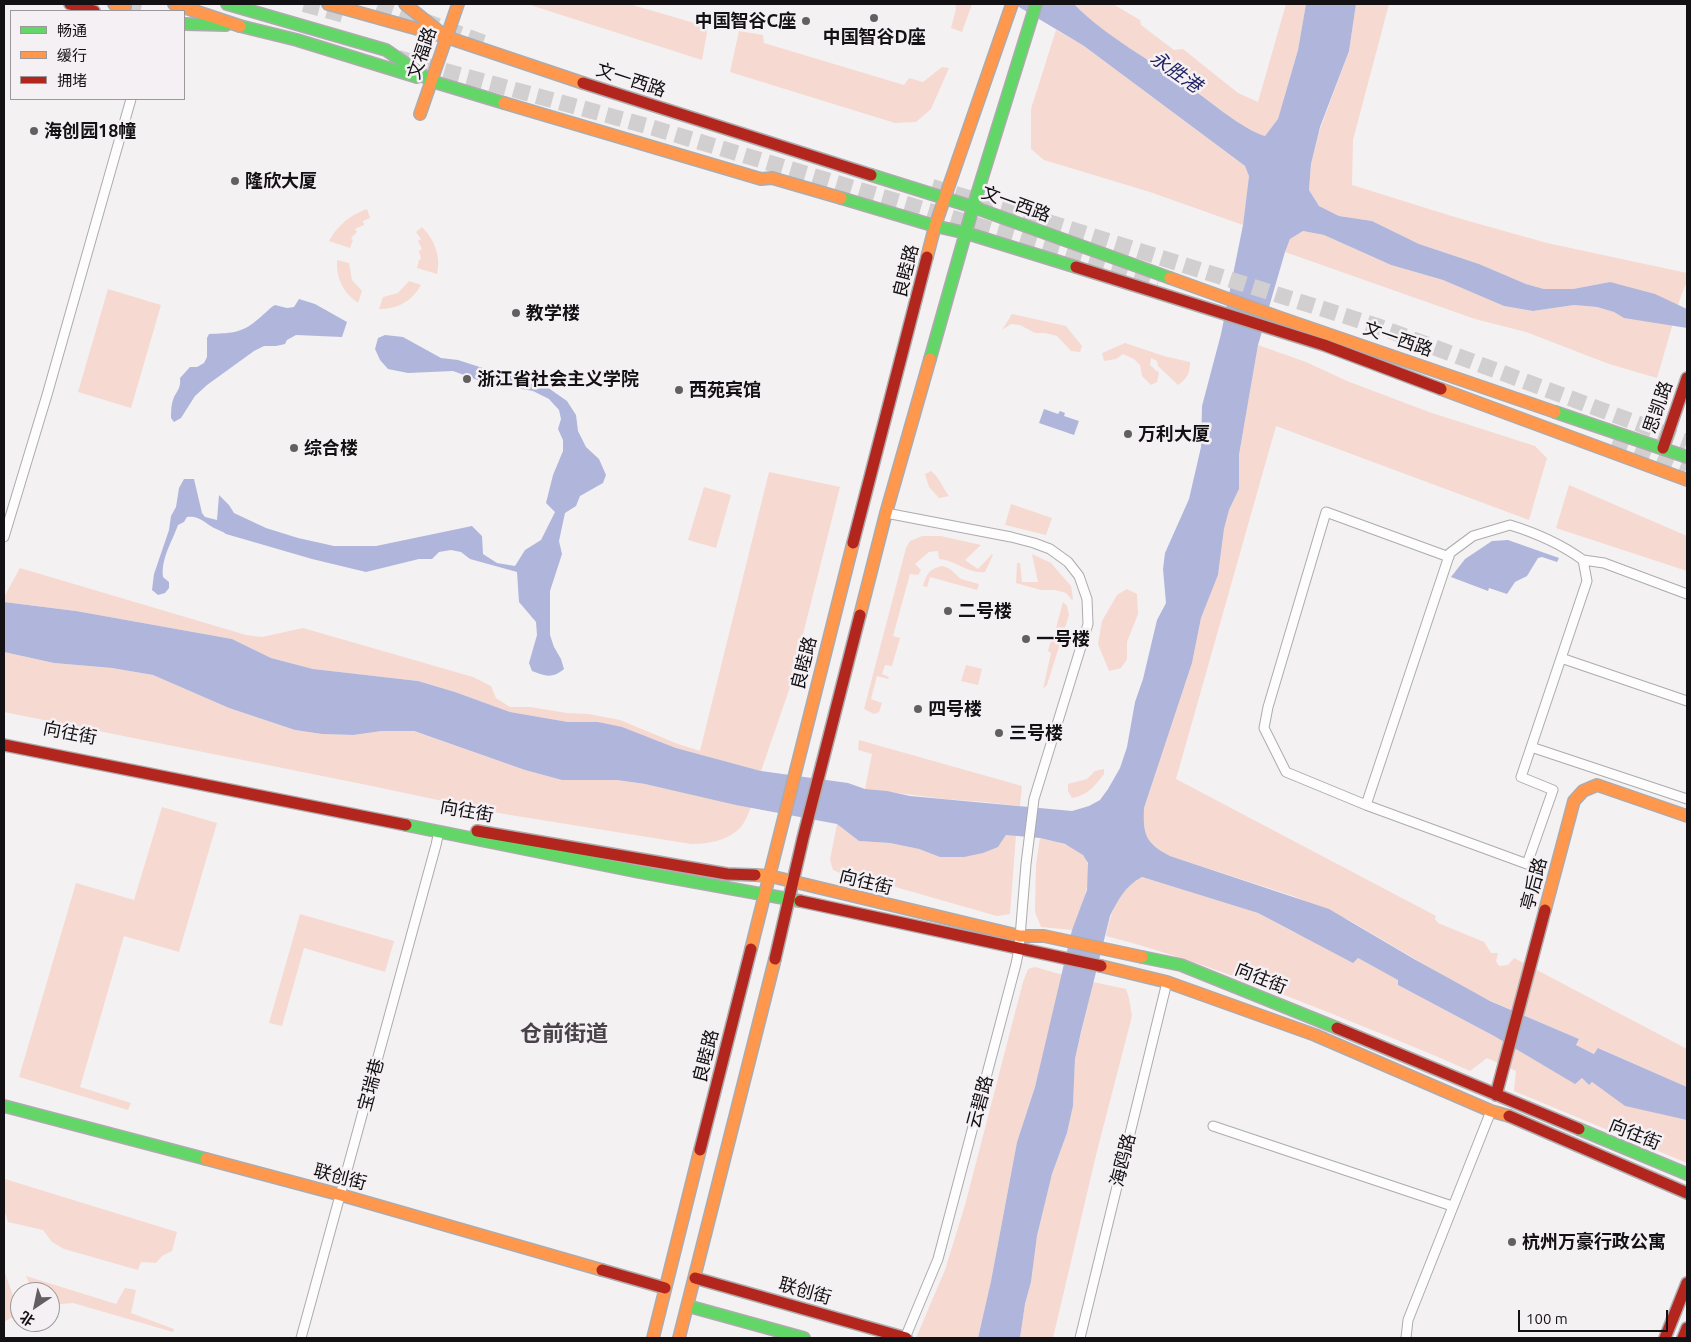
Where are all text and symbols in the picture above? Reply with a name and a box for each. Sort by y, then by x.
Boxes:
legend [10,10,185,100]
place label: 中国智谷C座 [694,10,796,32]
marker: 中国智谷D座 [868,12,880,24]
marker: 中国智谷C座 [800,15,812,27]
text: 畅通 [57,22,87,39]
street label: 文福路 [403,24,441,82]
place label: 中国智谷D座 [822,26,926,48]
water label: 永胜港 [1146,46,1206,98]
text: 缓行 [57,47,87,64]
street label: 文一西路 [593,59,669,101]
text: 拥堵 [57,72,87,89]
place label: 海创园18幢 [44,120,136,142]
marker: 海创园18幢 [28,125,40,137]
place label: 隆欣大厦 [245,170,317,192]
marker: 隆欣大厦 [229,175,241,187]
street label: 文一西路 [978,182,1054,226]
street label: 良睦路 [889,242,923,300]
place label: 教学楼 [526,302,580,324]
marker: 教学楼 [510,307,522,319]
street label: 文一西路 [1360,317,1436,361]
place label: 浙江省社会主义学院 [477,368,639,390]
marker: 浙江省社会主义学院 [461,373,473,385]
street label: 思凯路 [1639,378,1677,436]
place label: 西苑宾馆 [689,379,761,401]
marker: 西苑宾馆 [673,384,685,396]
place label: 万利大厦 [1138,423,1210,445]
marker: 万利大厦 [1122,428,1134,440]
place label: 综合楼 [304,437,358,459]
marker: 综合楼 [288,442,300,454]
place label: 二号楼 [958,600,1012,622]
marker: 二号楼 [942,605,954,617]
place label: 一号楼 [1036,628,1090,650]
marker: 一号楼 [1020,633,1032,645]
street label: 良睦路 [787,634,821,692]
place label: 四号楼 [928,698,982,720]
marker: 四号楼 [912,703,924,715]
street label: 向往街 [41,717,99,749]
place label: 三号楼 [1009,722,1063,744]
marker: 三号楼 [993,727,1005,739]
street label: 向往街 [439,796,495,826]
street label: 亭后路 [1517,855,1551,913]
street label: 向往街 [837,865,895,899]
street label: 向往街 [1232,958,1290,998]
district label: 仓前街道 [520,1021,608,1047]
street label: 良睦路 [689,1027,723,1085]
street label: 宝瑞巷 [354,1056,388,1114]
street label: 云碧路 [963,1073,997,1131]
street label: 向往街 [1606,1114,1664,1154]
street label: 海鸥路 [1106,1131,1140,1189]
street label: 联创街 [311,1160,369,1194]
place label: 杭州万豪行政公寓 [1522,1231,1666,1253]
marker: 杭州万豪行政公寓 [1506,1236,1518,1248]
street label: 联创街 [776,1273,834,1309]
north arrow [10,1282,60,1332]
scale bar [1521,1300,1671,1332]
text: 北 [17,1308,37,1329]
text: 100 m [1526,1310,1568,1327]

